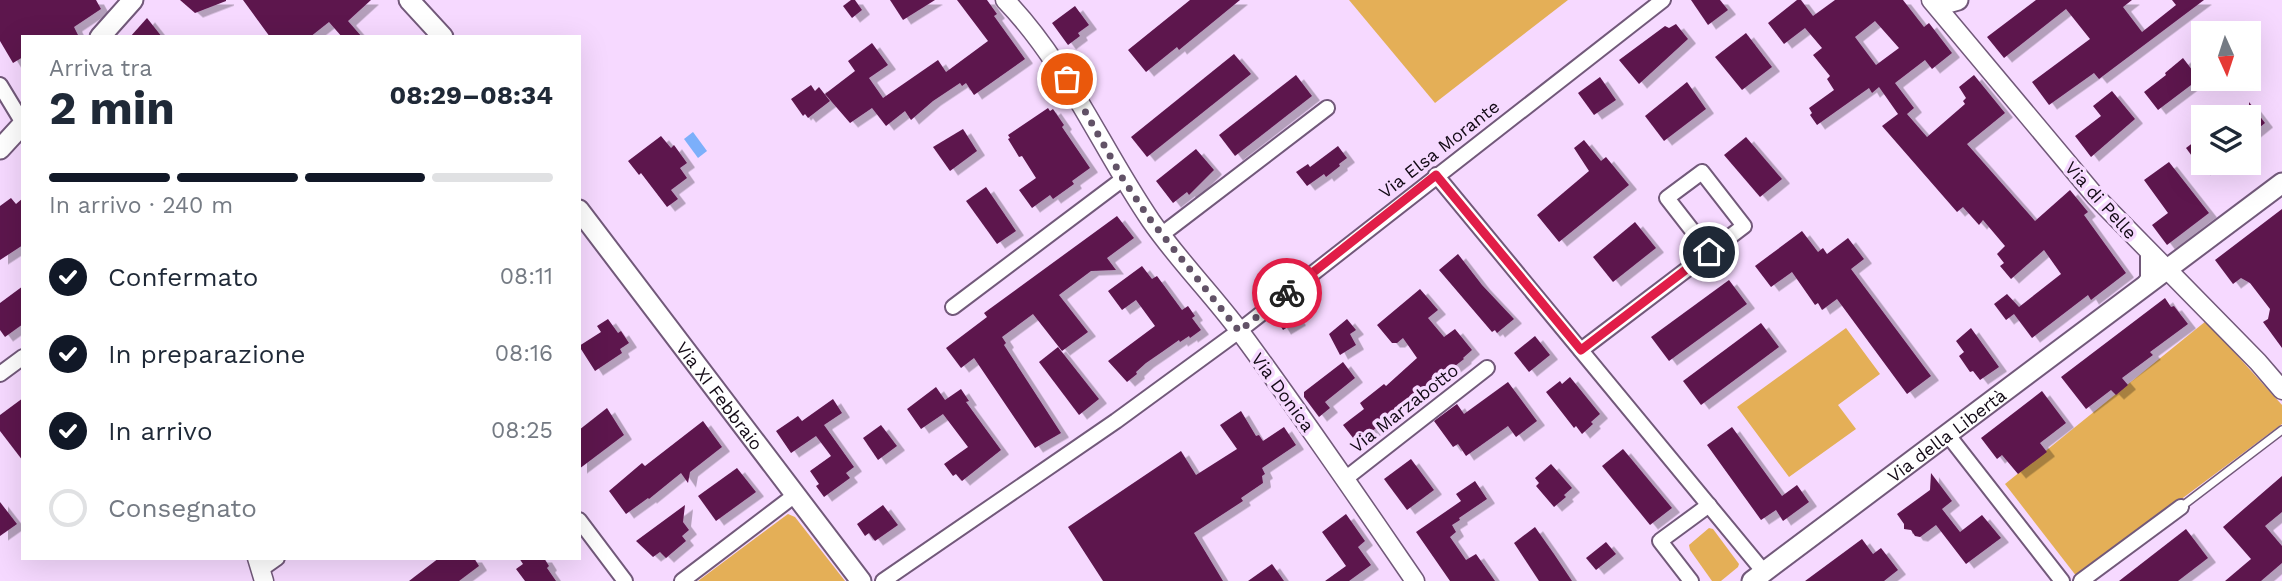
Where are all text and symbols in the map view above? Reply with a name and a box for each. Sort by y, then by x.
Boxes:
north arrow [2191,21,2261,91]
map controls [2191,21,2261,175]
pin [1037,49,1097,109]
text: Arriva tra [49,55,152,82]
icon: bag [1048,60,1086,98]
text: 08:29–08:34 [389,80,553,110]
text: 2 min [49,81,175,135]
street label: Via Elsa Morante [1375,95,1503,203]
button: layers [2191,105,2261,175]
street label: Via di Pelle [2061,157,2141,243]
text: In arrivo · 240 m [49,192,233,219]
pin [1679,222,1739,282]
icon: home [1690,233,1728,271]
icon: check [49,258,87,296]
courier [1252,258,1322,328]
text: Confermato [108,262,258,292]
text: 08:11 [500,263,553,290]
icon: bike [1268,274,1306,312]
icon: check [49,335,87,373]
street label: Via XI Febbraio [672,337,768,454]
text: In preparazione [108,339,306,369]
text: 08:16 [495,340,553,367]
street label: Via Donica [1247,348,1319,436]
street label: Via Marzabotto [1346,359,1462,457]
street label: Via della Libertà [1883,384,2010,486]
icon: check [49,412,87,450]
text: In arrivo [108,416,213,446]
text: 08:25 [491,417,553,444]
text: Consegnato [108,493,257,523]

